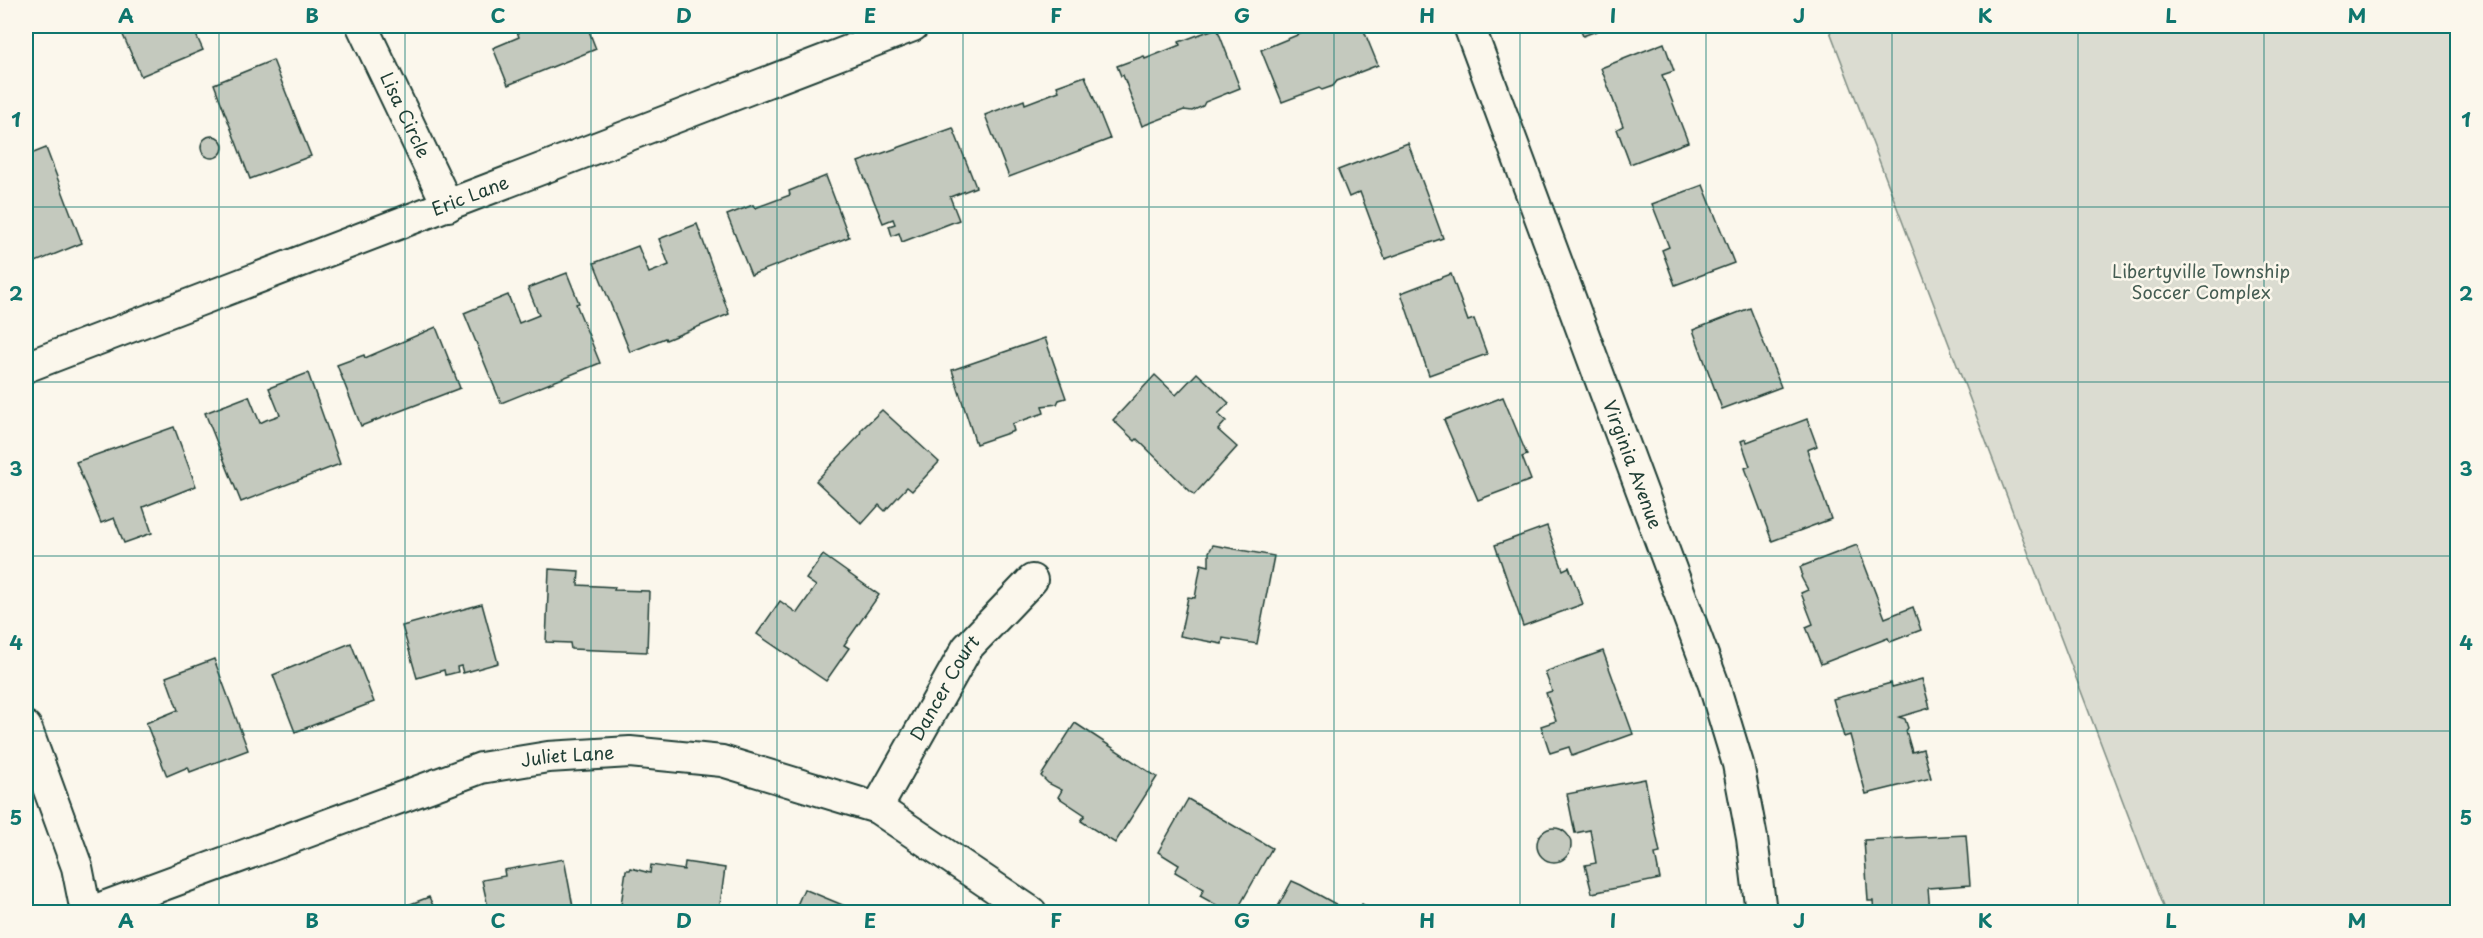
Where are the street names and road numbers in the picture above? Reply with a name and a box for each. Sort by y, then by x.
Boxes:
street label: Lisa Circle [374,67,438,162]
street label: Eric Lane [427,168,512,222]
street label: Virginia Avenue [1597,396,1670,532]
street label: Dancer Court [903,628,985,745]
street label: Juliet Lane [518,738,615,773]

